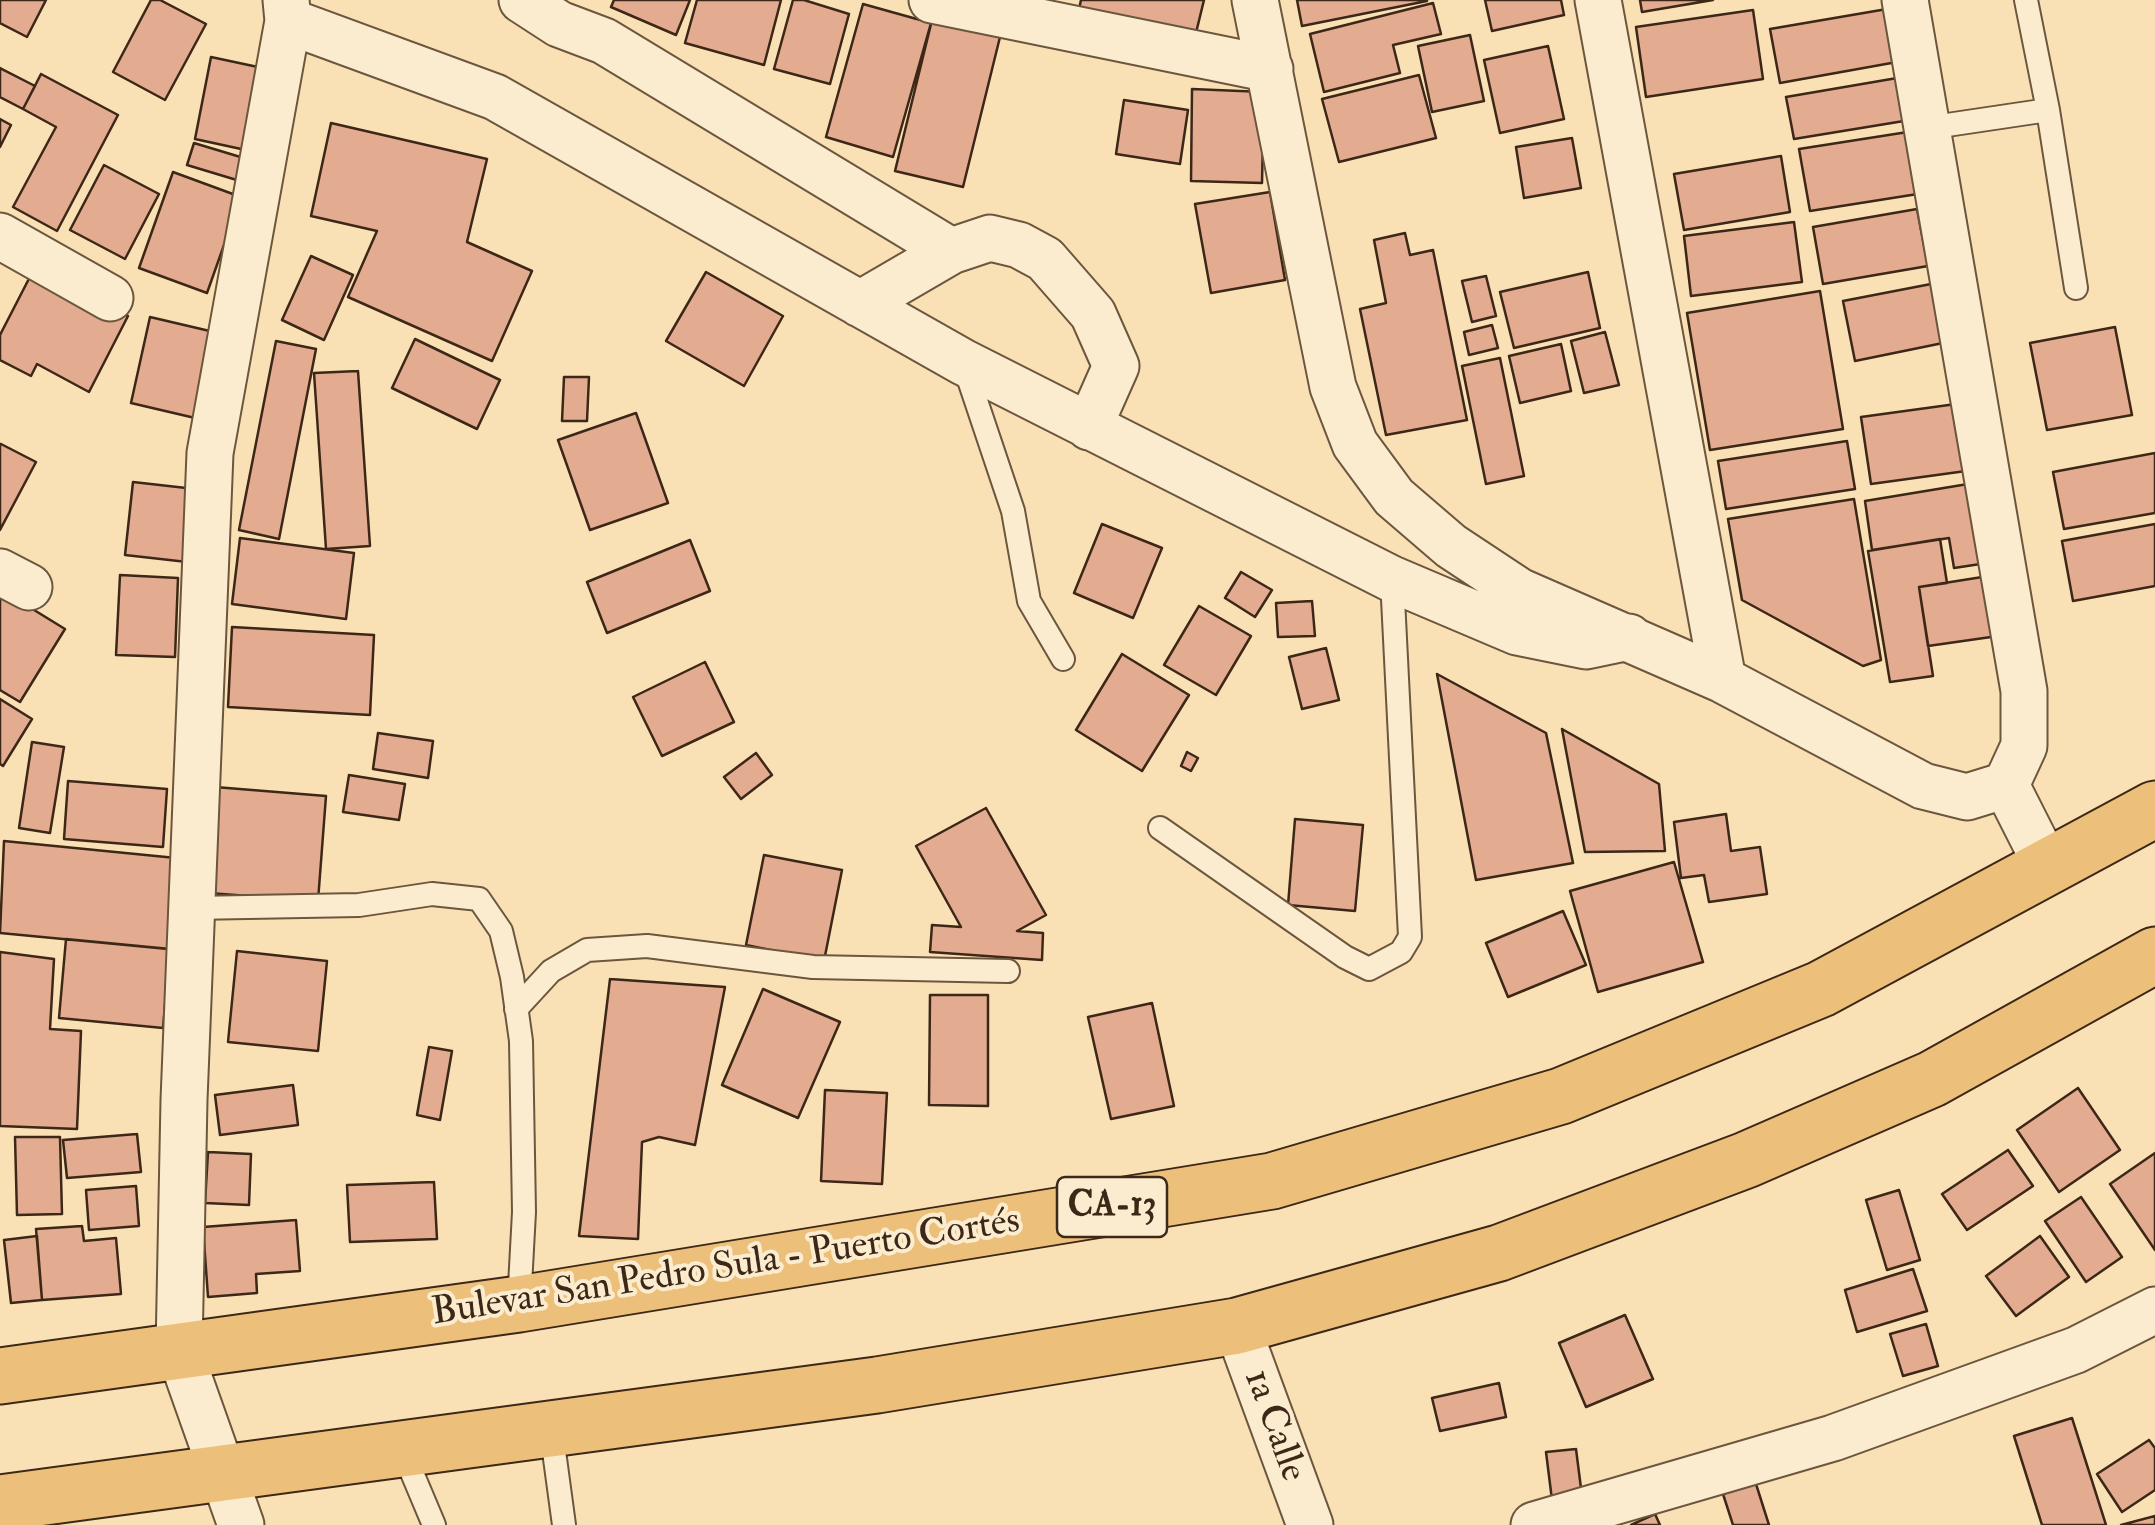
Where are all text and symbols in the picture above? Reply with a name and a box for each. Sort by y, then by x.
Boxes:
road number: CA-13 [1057,1177,1167,1237]
street label: Bulevar San Pedro Sula - Puerto Cortés [429,1200,1023,1338]
street label: 1a Calle [1232,1364,1314,1488]

